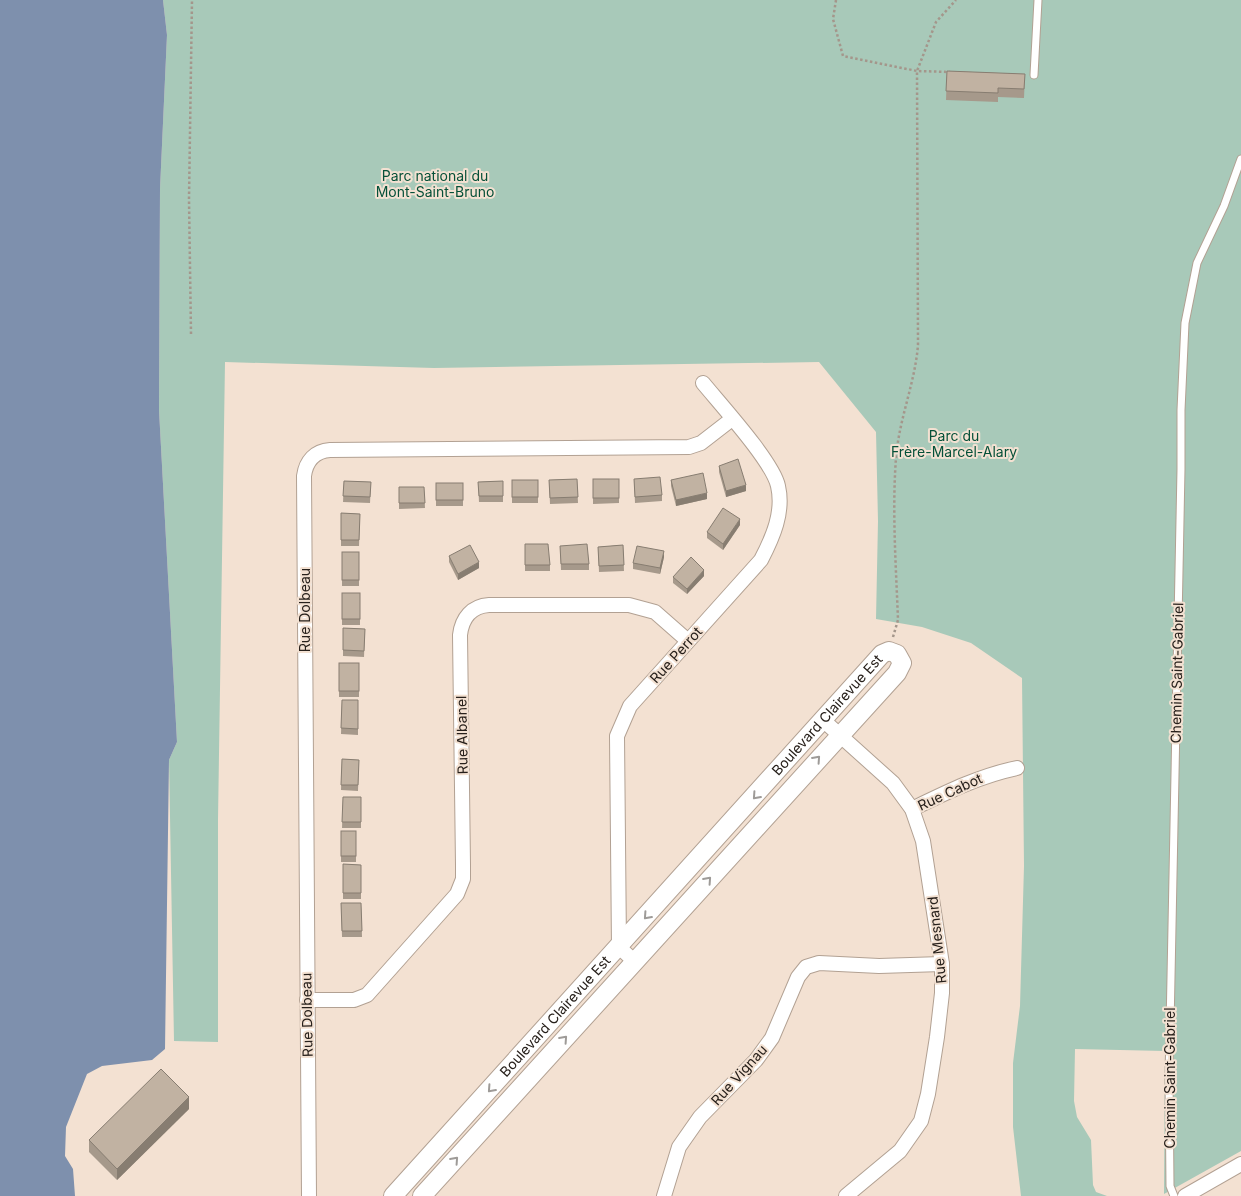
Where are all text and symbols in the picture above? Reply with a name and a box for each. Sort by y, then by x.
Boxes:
park label: Parc national du Mont-Saint-Bruno [376,167,494,200]
park label: Parc du Frère-Marcel-Alary [891,427,1017,460]
street label: Rue Dolbeau [296,568,313,652]
street label: Chemin Saint-Gabriel [1167,602,1186,744]
street label: Rue Perrot [646,623,706,686]
street label: Boulevard Clairevue Est [768,650,886,778]
street label: Rue Albanel [452,695,471,775]
one-way arrow [812,756,821,765]
street label: Rue Cabot [915,769,985,814]
one-way arrow [753,791,762,800]
one-way arrow [702,876,711,885]
street label: Rue Mesnard [923,896,950,984]
one-way arrow [644,911,653,920]
street label: Boulevard Clairevue Est [496,952,614,1080]
street label: Rue Dolbeau [297,973,316,1057]
street label: Chemin Saint-Gabriel [1161,1007,1178,1149]
one-way arrow [558,1036,567,1045]
street label: Rue Vignau [707,1041,770,1108]
one-way arrow [488,1083,497,1092]
one-way arrow [449,1156,458,1165]

